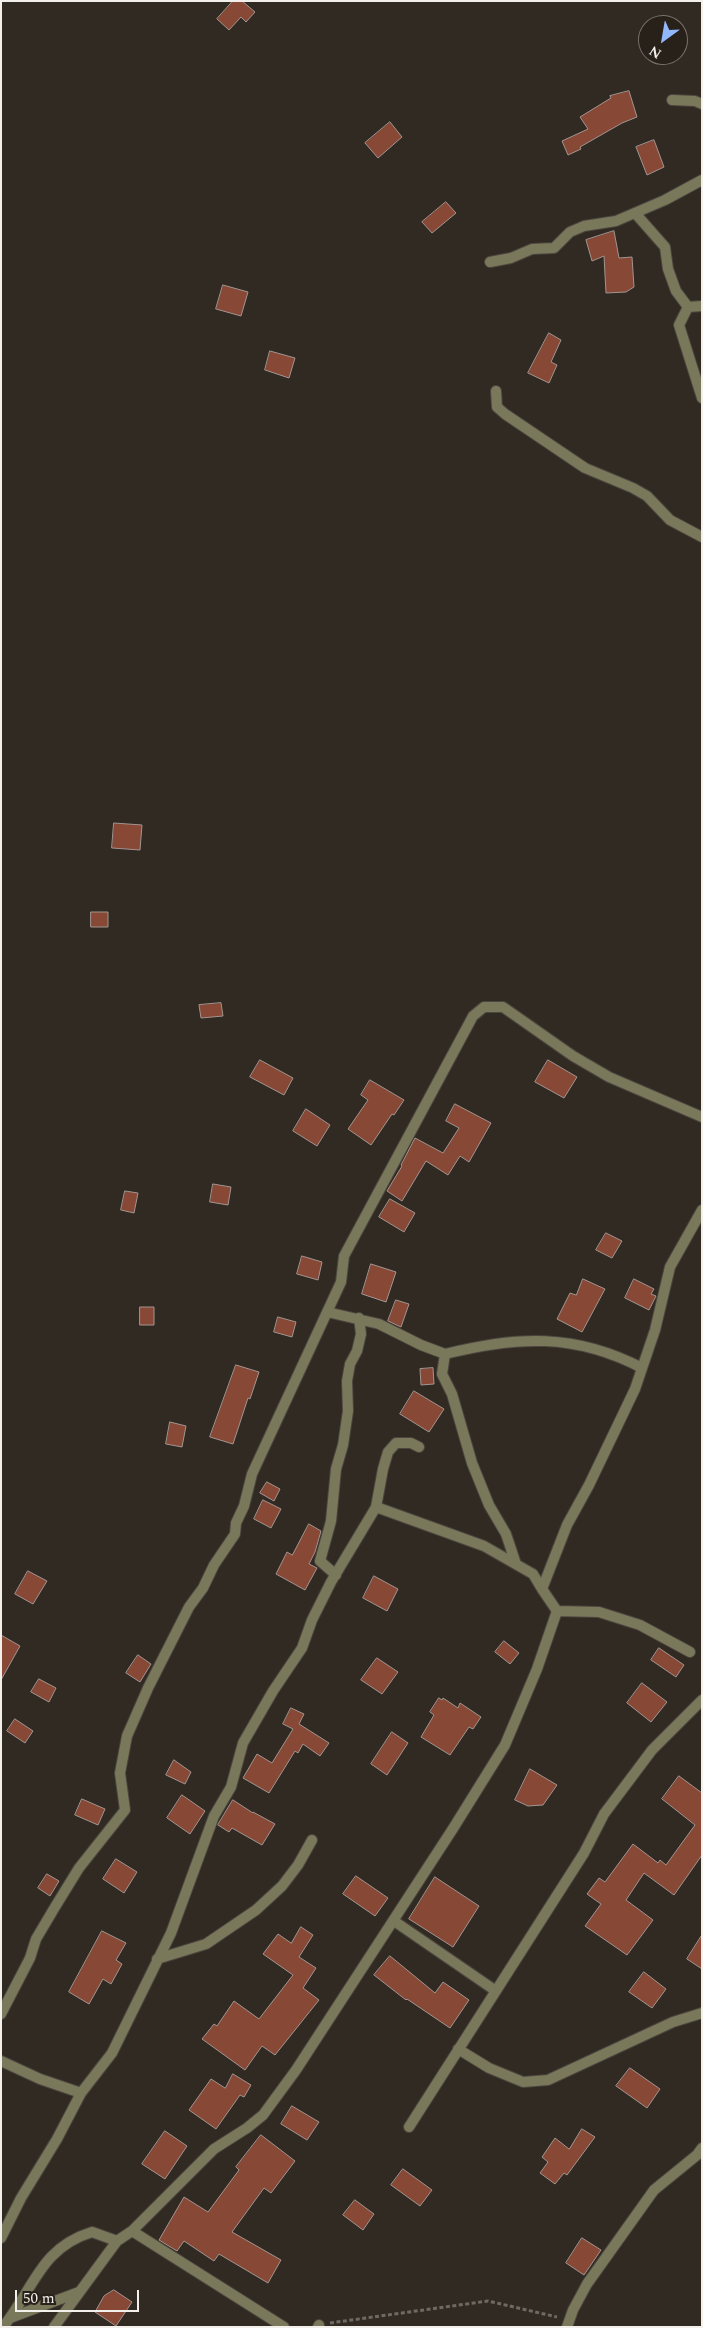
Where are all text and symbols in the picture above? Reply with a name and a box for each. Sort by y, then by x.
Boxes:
north arrow [638,15,688,65]
text: N [645,40,666,64]
scale bar [18,2280,141,2312]
text: 50 m [23,2287,55,2310]

